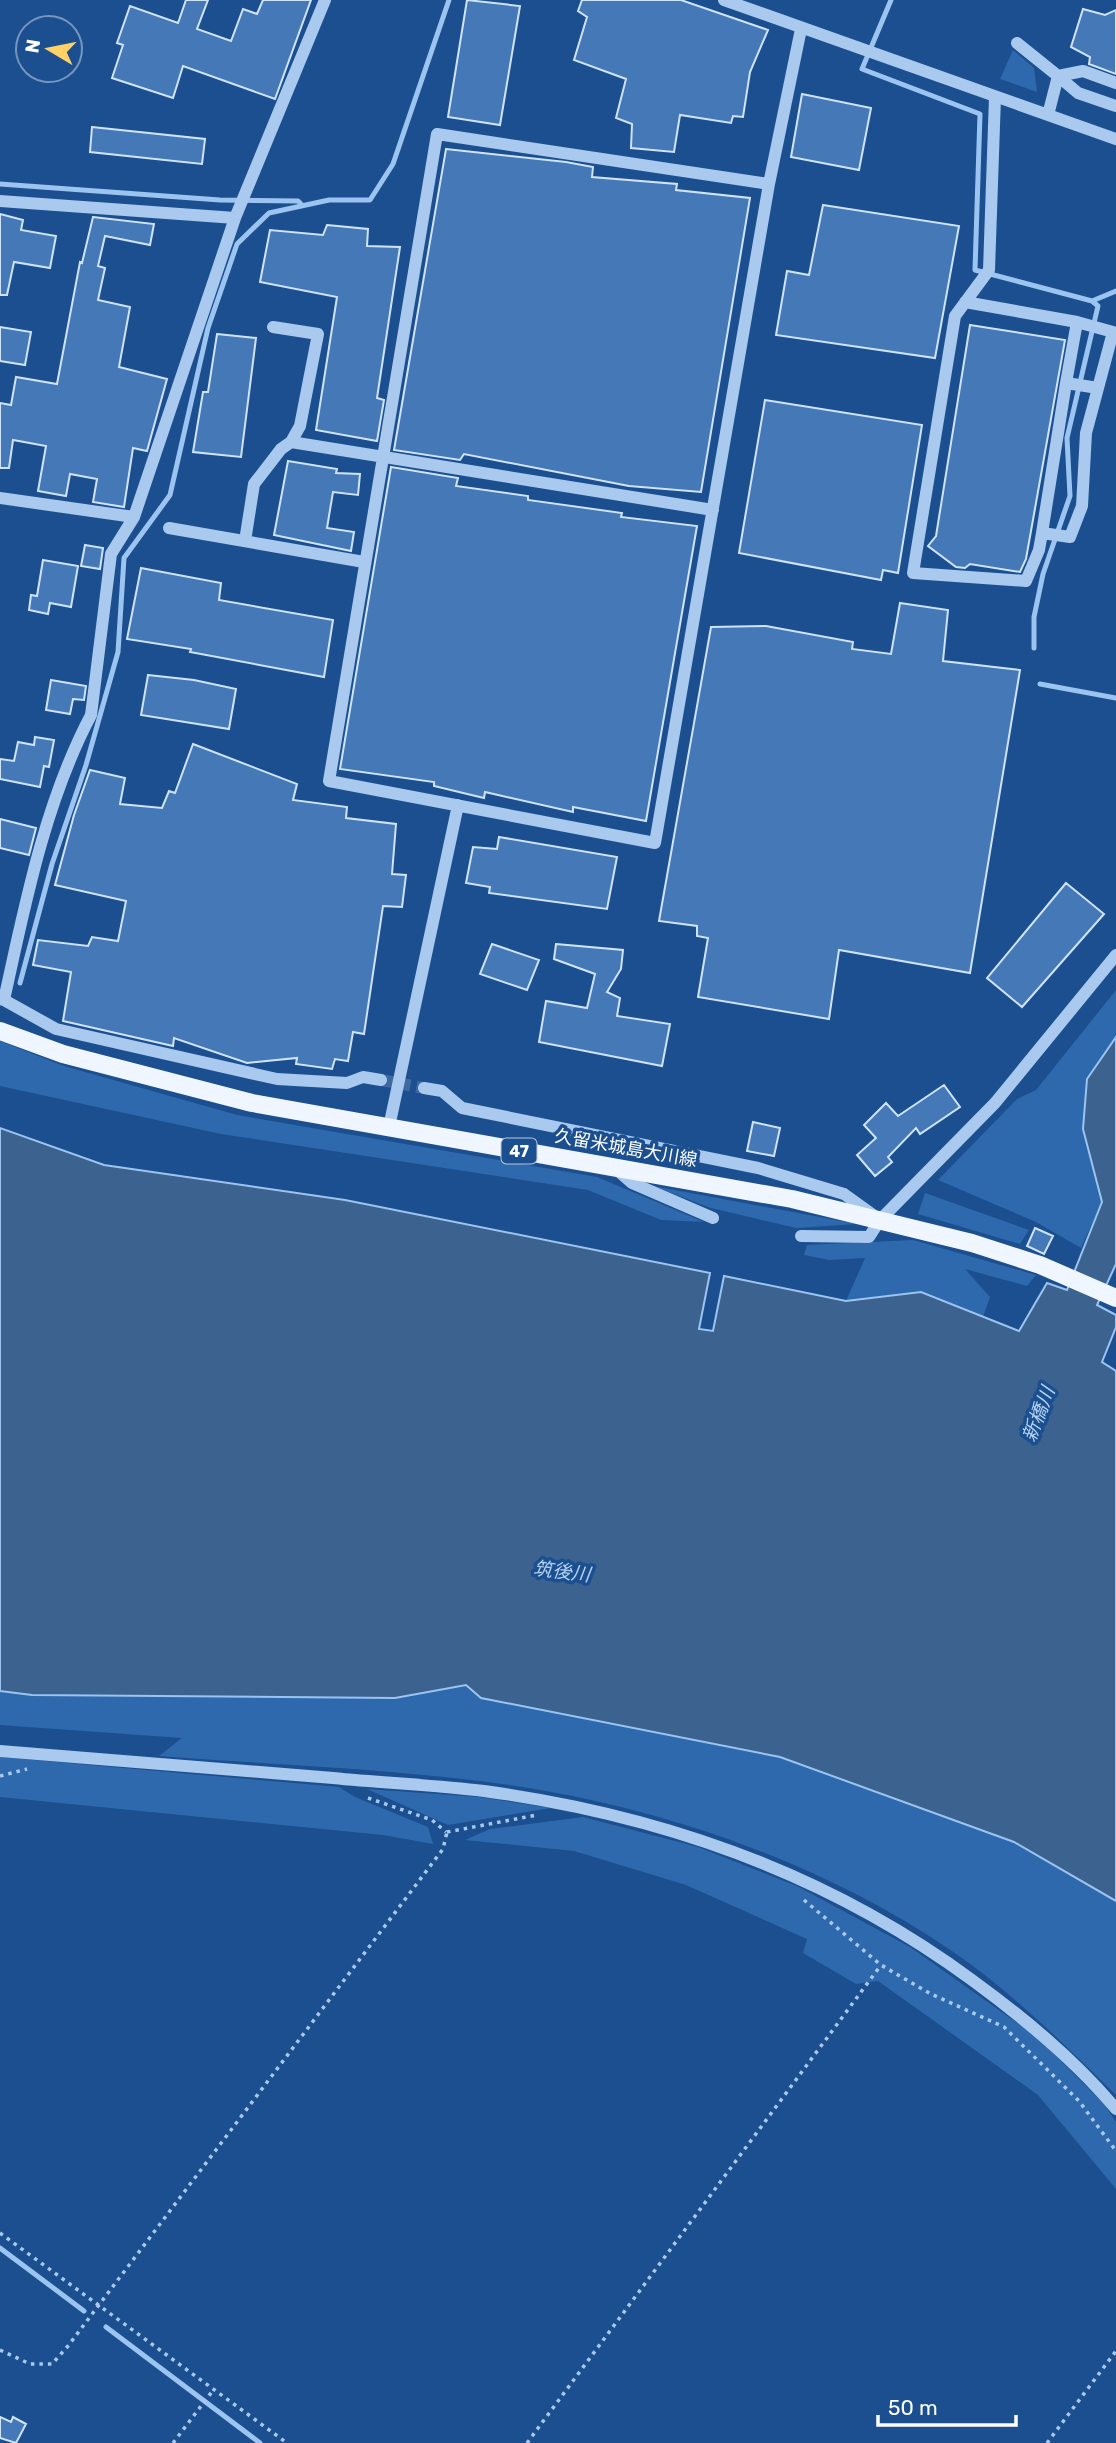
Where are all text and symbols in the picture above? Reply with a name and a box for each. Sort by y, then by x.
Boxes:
north arrow [14,14,84,84]
text: N [20,37,45,55]
street label: 久留米城島大川線 [553,1125,699,1171]
road number: 47 [502,1138,536,1163]
water label: 新橋川 [1018,1382,1060,1445]
water label: 筑後川 [532,1557,594,1587]
scale bar [878,2384,1016,2428]
text: 50 m [888,2395,938,2420]

